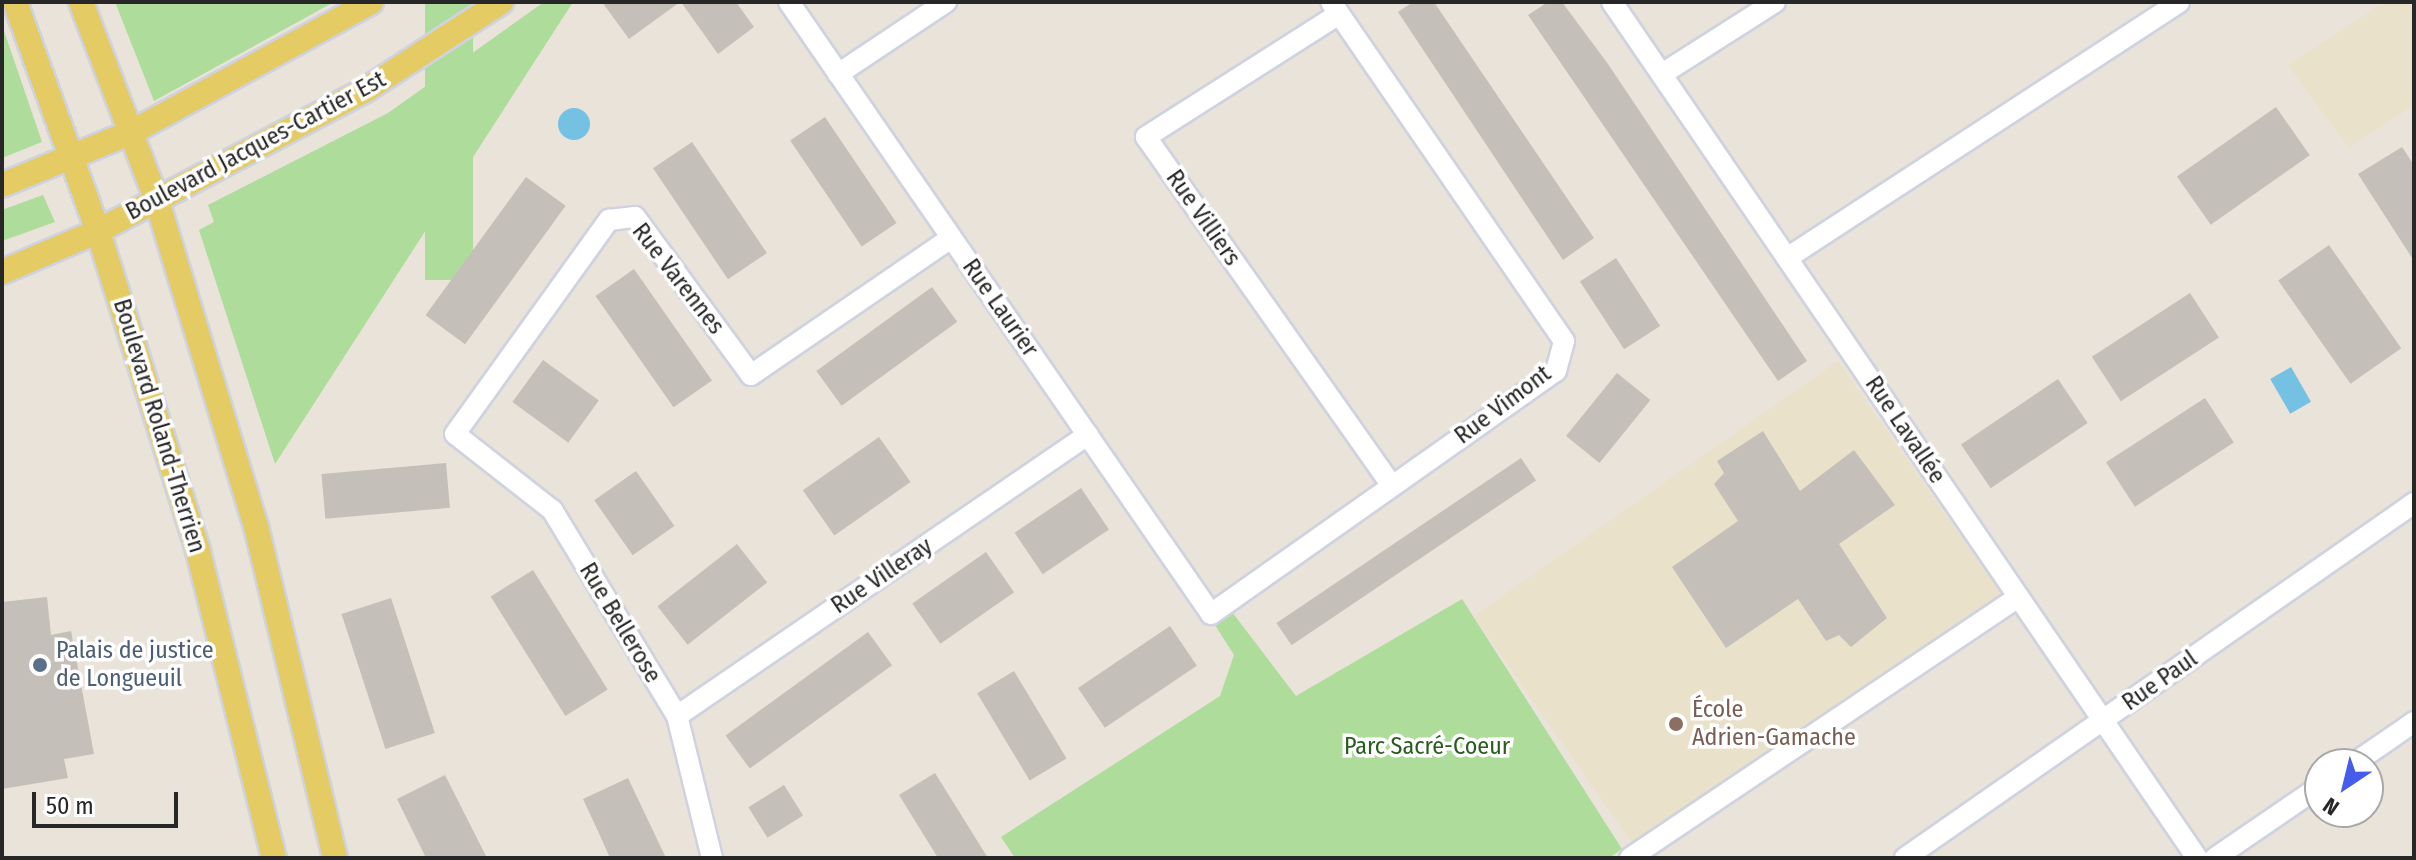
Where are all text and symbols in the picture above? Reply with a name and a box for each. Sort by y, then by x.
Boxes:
street label: Boulevard Jacques-Cartier Est [121,65,391,227]
street label: Rue Villiers [1160,165,1246,271]
street label: Rue Varennes [626,218,730,340]
street label: Rue Laurier [956,254,1044,362]
street label: Boulevard Roland-Therrien [107,296,211,556]
street label: Rue Vimont [1449,360,1557,450]
street label: Rue Lavallée [1859,371,1951,489]
street label: Rue Villeray [826,532,938,620]
street label: Rue Bellerose [573,558,667,688]
place label: Palais de justice de Longueuil [56,637,214,693]
street label: Rue Paul [2117,645,2203,717]
marker: Palais de justice de Longueuil [31,656,49,674]
place label: École Adrien-Gamache [1692,696,1856,752]
marker: École Adrien-Gamache [1667,715,1685,733]
park label: Parc Sacré-Coeur [1344,733,1510,761]
north arrow [2304,748,2384,828]
scale bar [36,776,182,826]
text: 50 m [46,792,94,820]
text: N [2318,792,2344,821]

